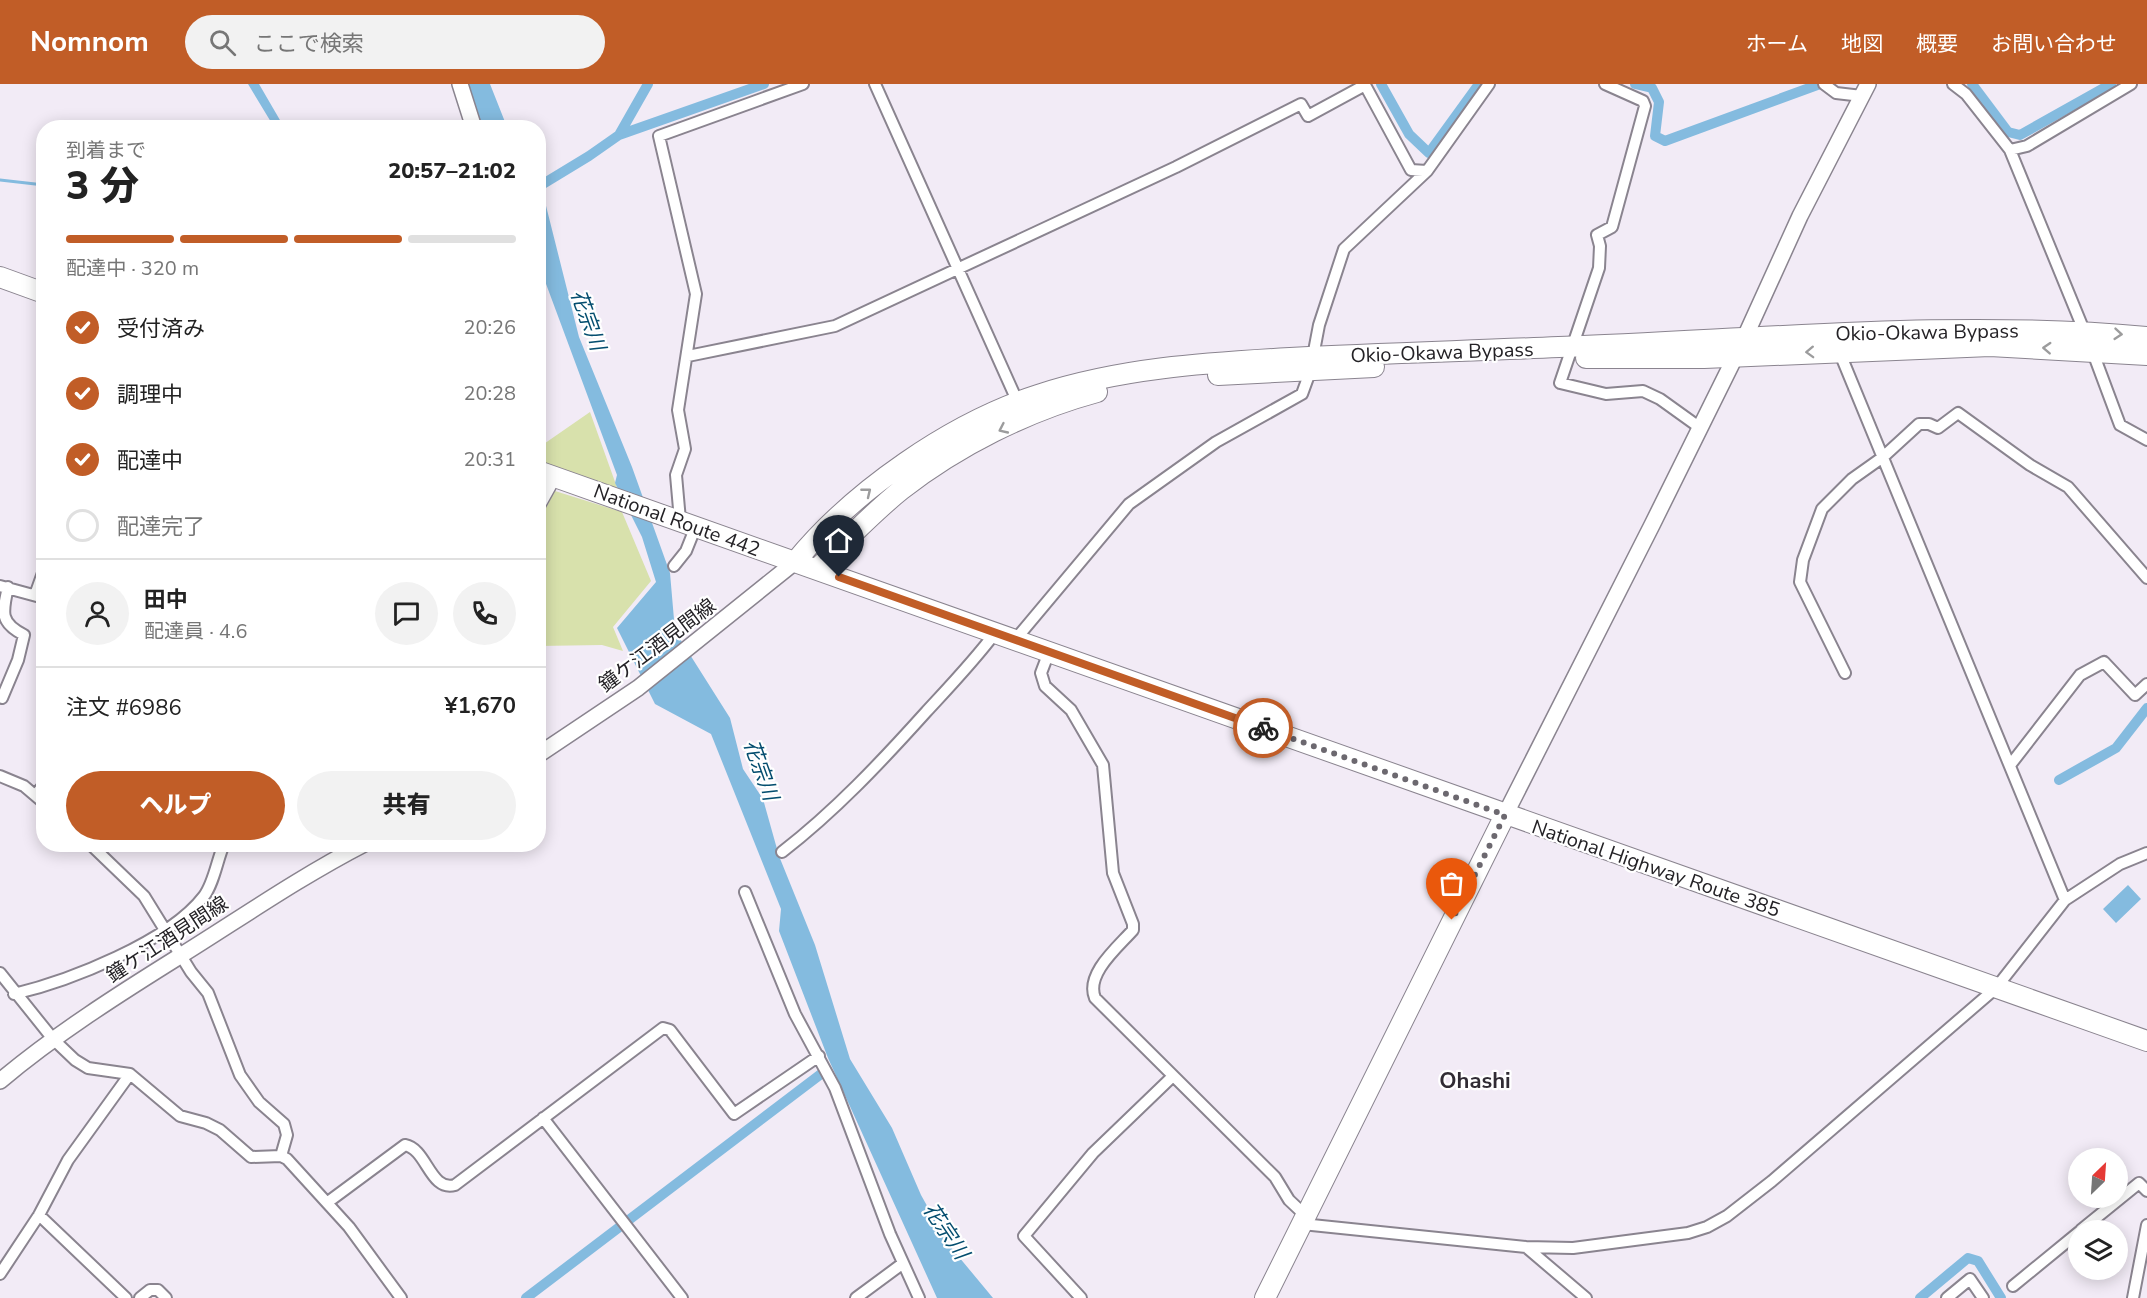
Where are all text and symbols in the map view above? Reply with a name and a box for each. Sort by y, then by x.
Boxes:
search box [185,15,605,69]
text: Nomnom [30,23,149,61]
icon: search [206,26,239,59]
text: ここで検索 [254,29,364,59]
text: ホーム [1746,30,1808,58]
text: 地図 [1841,30,1883,58]
text: 概要 [1916,30,1958,58]
text: お問い合わせ [1991,30,2117,58]
text: 到着まで [66,137,146,164]
text: 20:57–21:02 [388,156,516,186]
text: 3 分 [66,160,139,213]
text: 配達中 · 320 m [66,255,199,282]
water label: 花宗川 [564,286,613,356]
icon: check [66,311,99,344]
text: 受付済み [117,314,205,344]
text: 20:26 [463,314,516,341]
street label: Okio-Okawa Bypass [1835,317,2019,348]
one-way arrow [2113,327,2122,340]
street label: Okio-Okawa Bypass [1350,336,1534,369]
one-way arrow [2042,342,2051,355]
one-way arrow [1805,346,1814,359]
icon: check [66,377,99,410]
text: 調理中 [117,380,183,410]
text: 20:28 [463,380,516,407]
one-way arrow [998,422,1009,434]
icon: check [66,443,99,476]
text: 配達中 [117,446,183,476]
text: 20:31 [463,446,516,473]
street label: National Route 442 [590,478,764,563]
one-way arrow [860,488,871,499]
text: 配達完了 [117,512,205,542]
pin [813,515,864,577]
icon: home [822,524,855,557]
button: person [66,582,129,645]
button: chat [375,582,438,645]
button: phone [453,582,516,645]
text: 田中 [144,585,188,615]
street label: 鐘ケ江酒見間線 [593,592,721,698]
text: 配達員 · 4.6 [144,618,247,645]
text: ¥1,670 [445,691,516,721]
text: 注文 #6986 [66,693,182,723]
courier [1233,698,1293,758]
icon: bike [1247,712,1280,745]
water label: 花宗川 [737,736,786,806]
button: ヘルプ [66,771,285,840]
button: 共有 [297,771,516,840]
street label: National Highway Route 385 [1528,813,1783,924]
pin [1426,858,1477,920]
icon: bag [1435,867,1468,900]
street label: 鐘ケ江酒見間線 [101,890,233,989]
district label: Ohashi [1439,1066,1511,1096]
north arrow [2068,1148,2128,1208]
map controls [2068,1148,2128,1280]
water label: 花宗川 [917,1197,976,1267]
button: layers [2068,1220,2128,1280]

